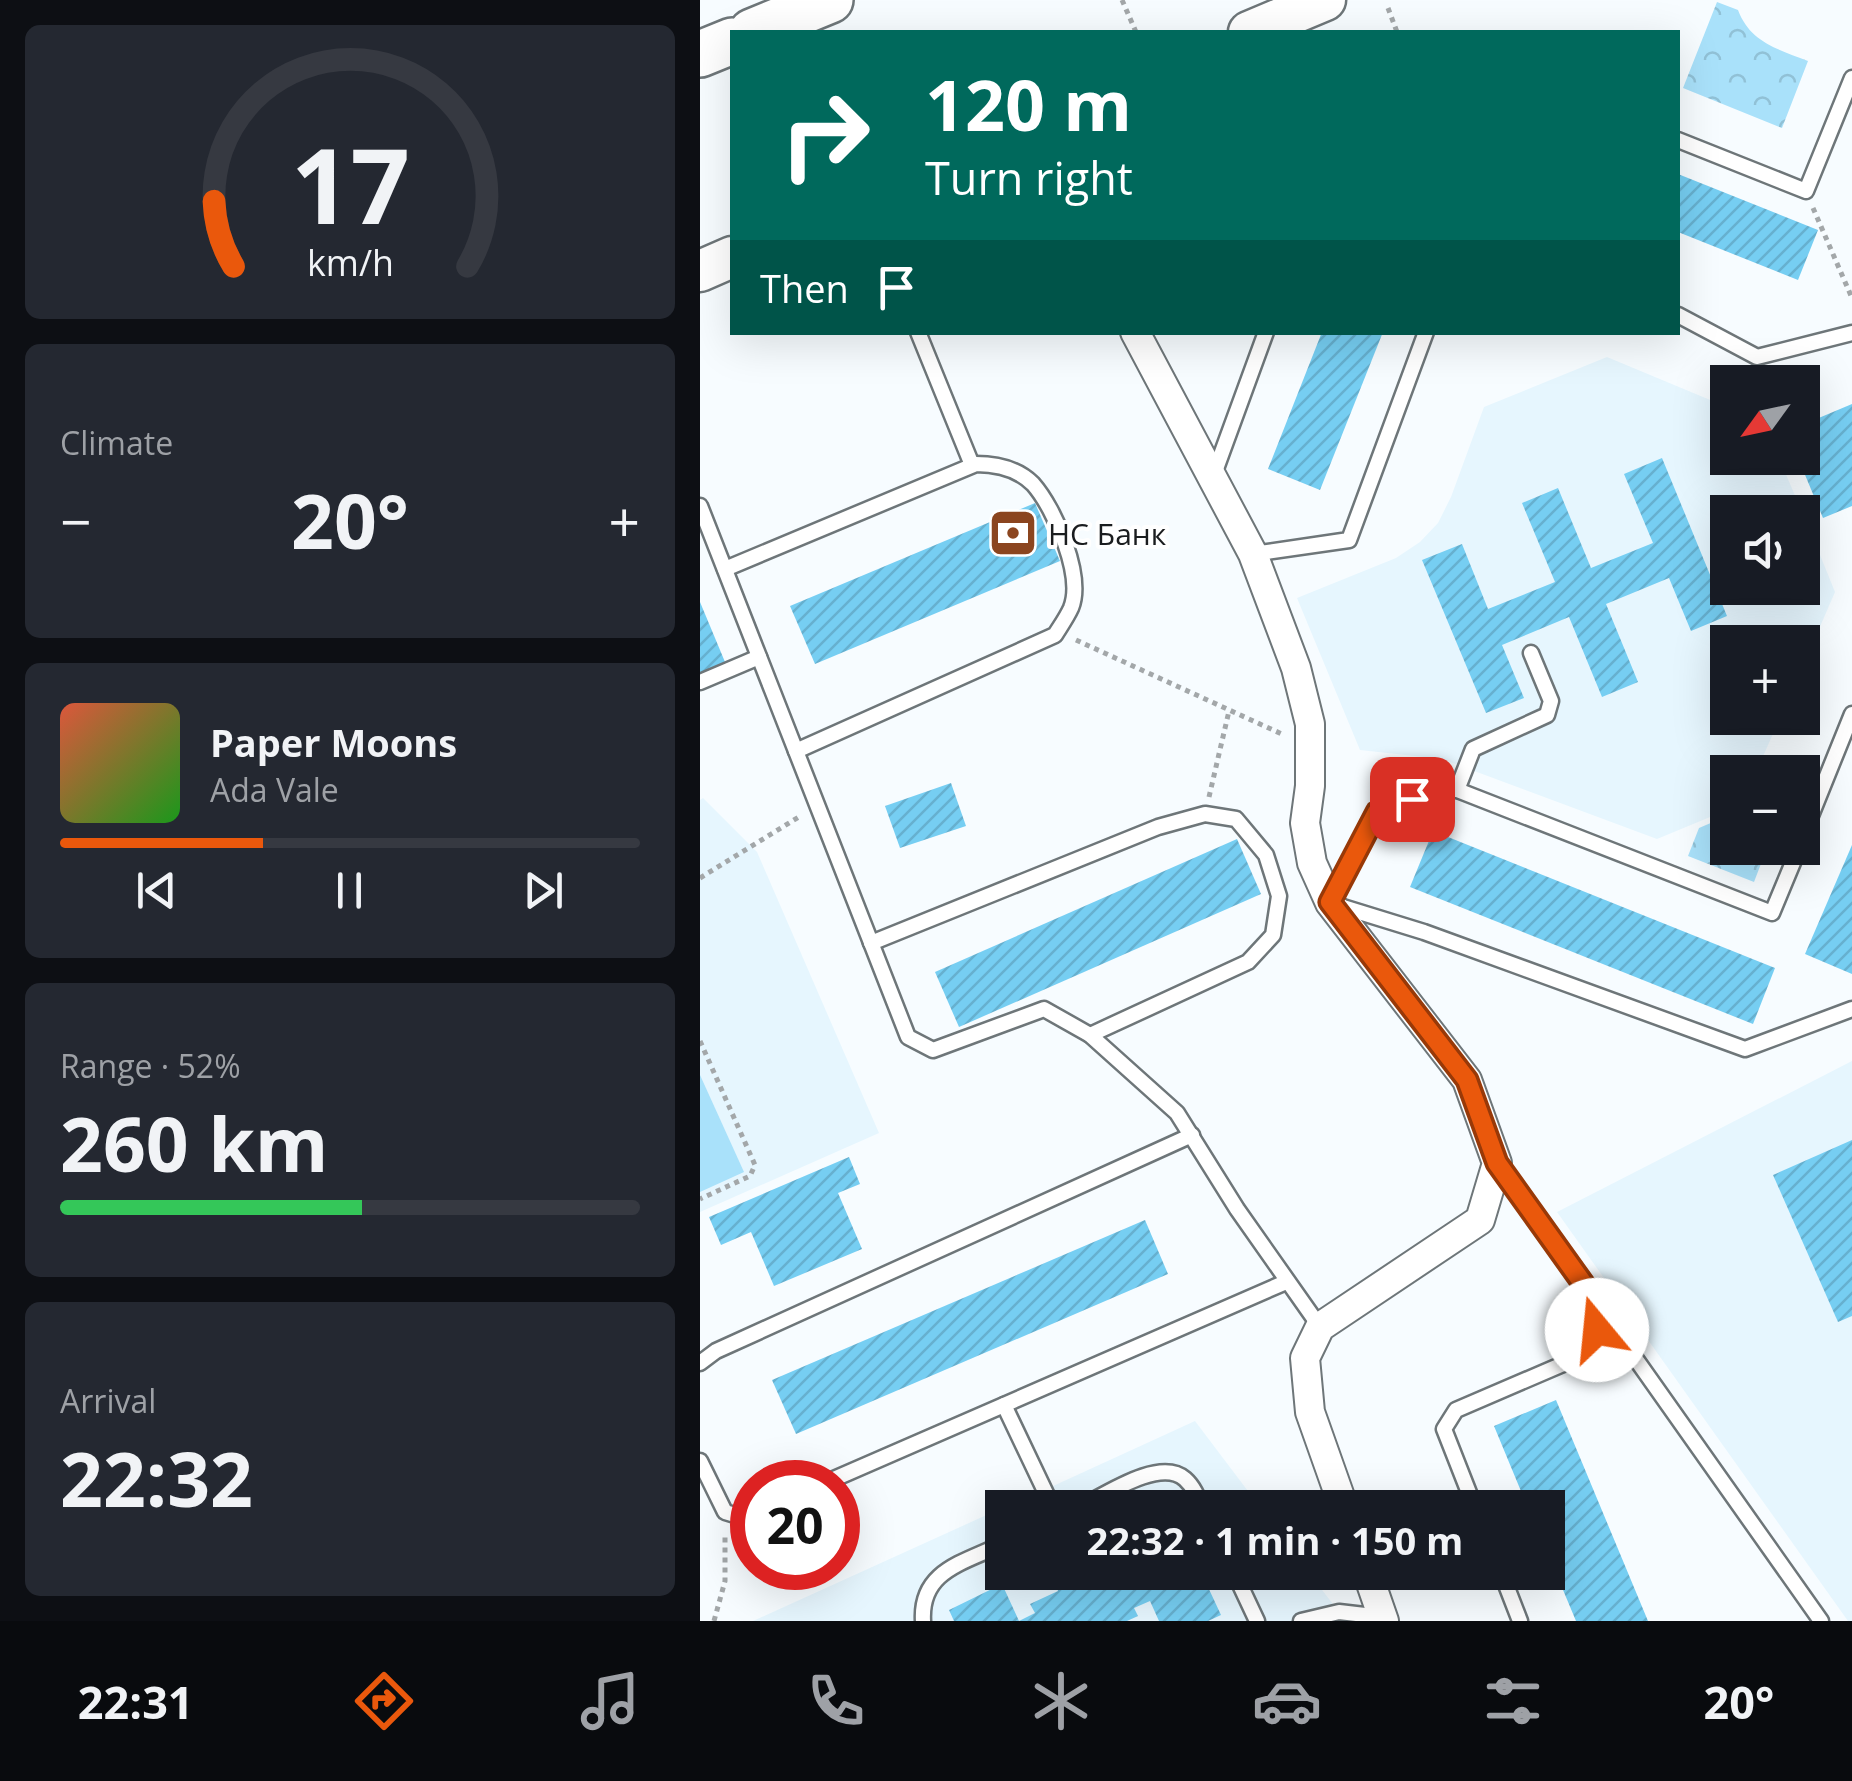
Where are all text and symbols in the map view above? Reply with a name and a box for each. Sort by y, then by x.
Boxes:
text: 120 m [925,56,1132,152]
icon: right [760,70,890,200]
text: 17 [291,113,409,254]
text: Turn right [925,147,1133,208]
text: km/h [307,238,393,286]
icon: arrive [869,260,924,315]
text: Then [760,262,849,314]
north arrow [1710,365,1820,475]
map controls [1710,365,1820,865]
text: Climate [60,421,173,464]
text: 20° [291,469,409,571]
text: − [60,483,91,558]
text: + [609,483,640,558]
button: sound [1710,495,1820,605]
bank icon: НС Банк [987,507,1039,559]
place label: НС Банк [1048,513,1167,554]
button: + [1710,625,1820,735]
text: Paper Moons [210,716,457,768]
button: − [1710,755,1820,865]
pin [1370,757,1455,842]
text: Ada Vale [210,768,339,811]
icon: arrive [1385,772,1440,827]
icon: previous [129,863,184,918]
icon: pause [322,863,377,918]
icon: next [516,863,571,918]
text: Range · 52% [60,1044,241,1087]
text: 260 km [60,1092,328,1194]
position arrow [1545,1278,1649,1382]
text: Arrival [60,1379,156,1422]
text: 22:32 [60,1427,253,1529]
speed limit sign: 20 [730,1460,860,1590]
text: 22:32 · 1 min · 150 m [1087,1514,1463,1566]
icon: directions [349,1666,419,1736]
icon: music [575,1666,645,1736]
icon: phone [801,1666,871,1736]
icon: climate [1026,1666,1096,1736]
icon: car [1252,1666,1322,1736]
icon: filters [1478,1666,1548,1736]
text: 22:31 [78,1671,194,1732]
text: 20° [1703,1671,1774,1732]

